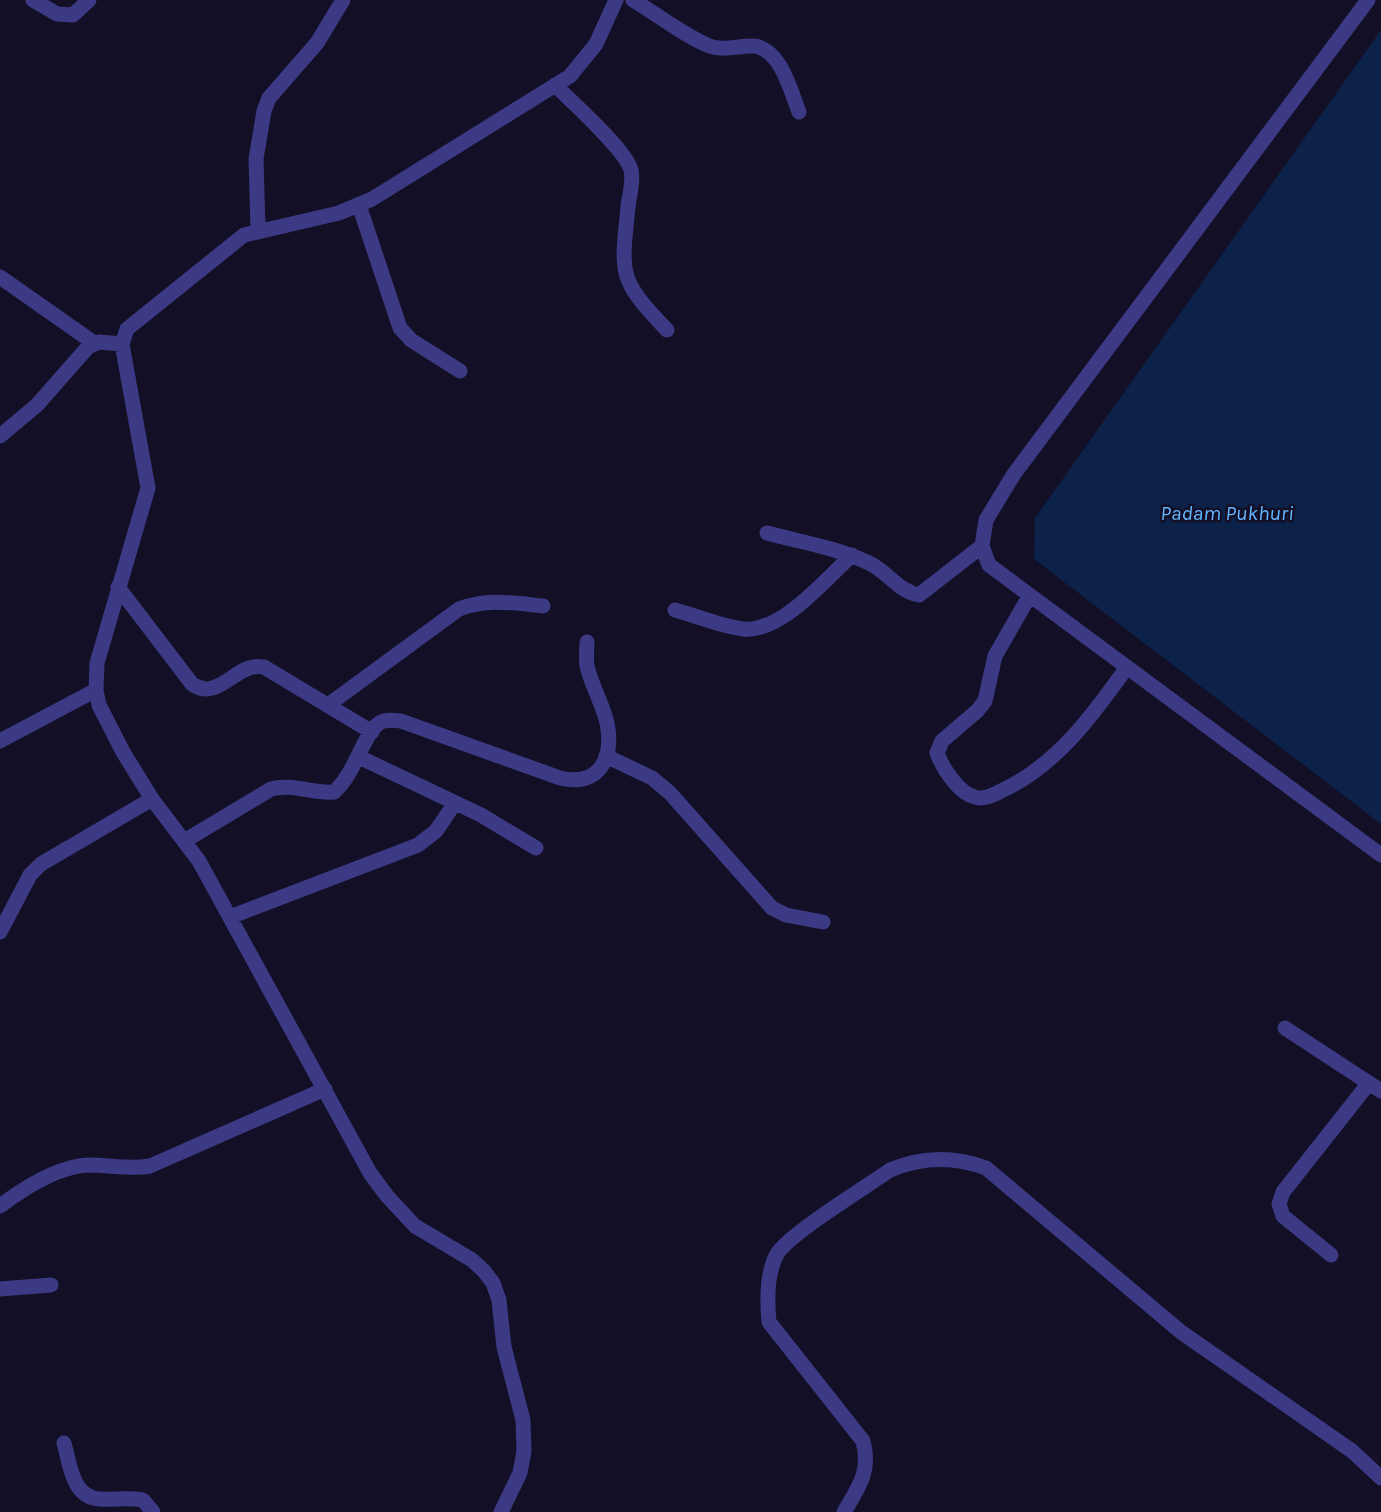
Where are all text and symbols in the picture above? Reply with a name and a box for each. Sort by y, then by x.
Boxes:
water label: Padam Pukhuri [1160,501,1294,525]

